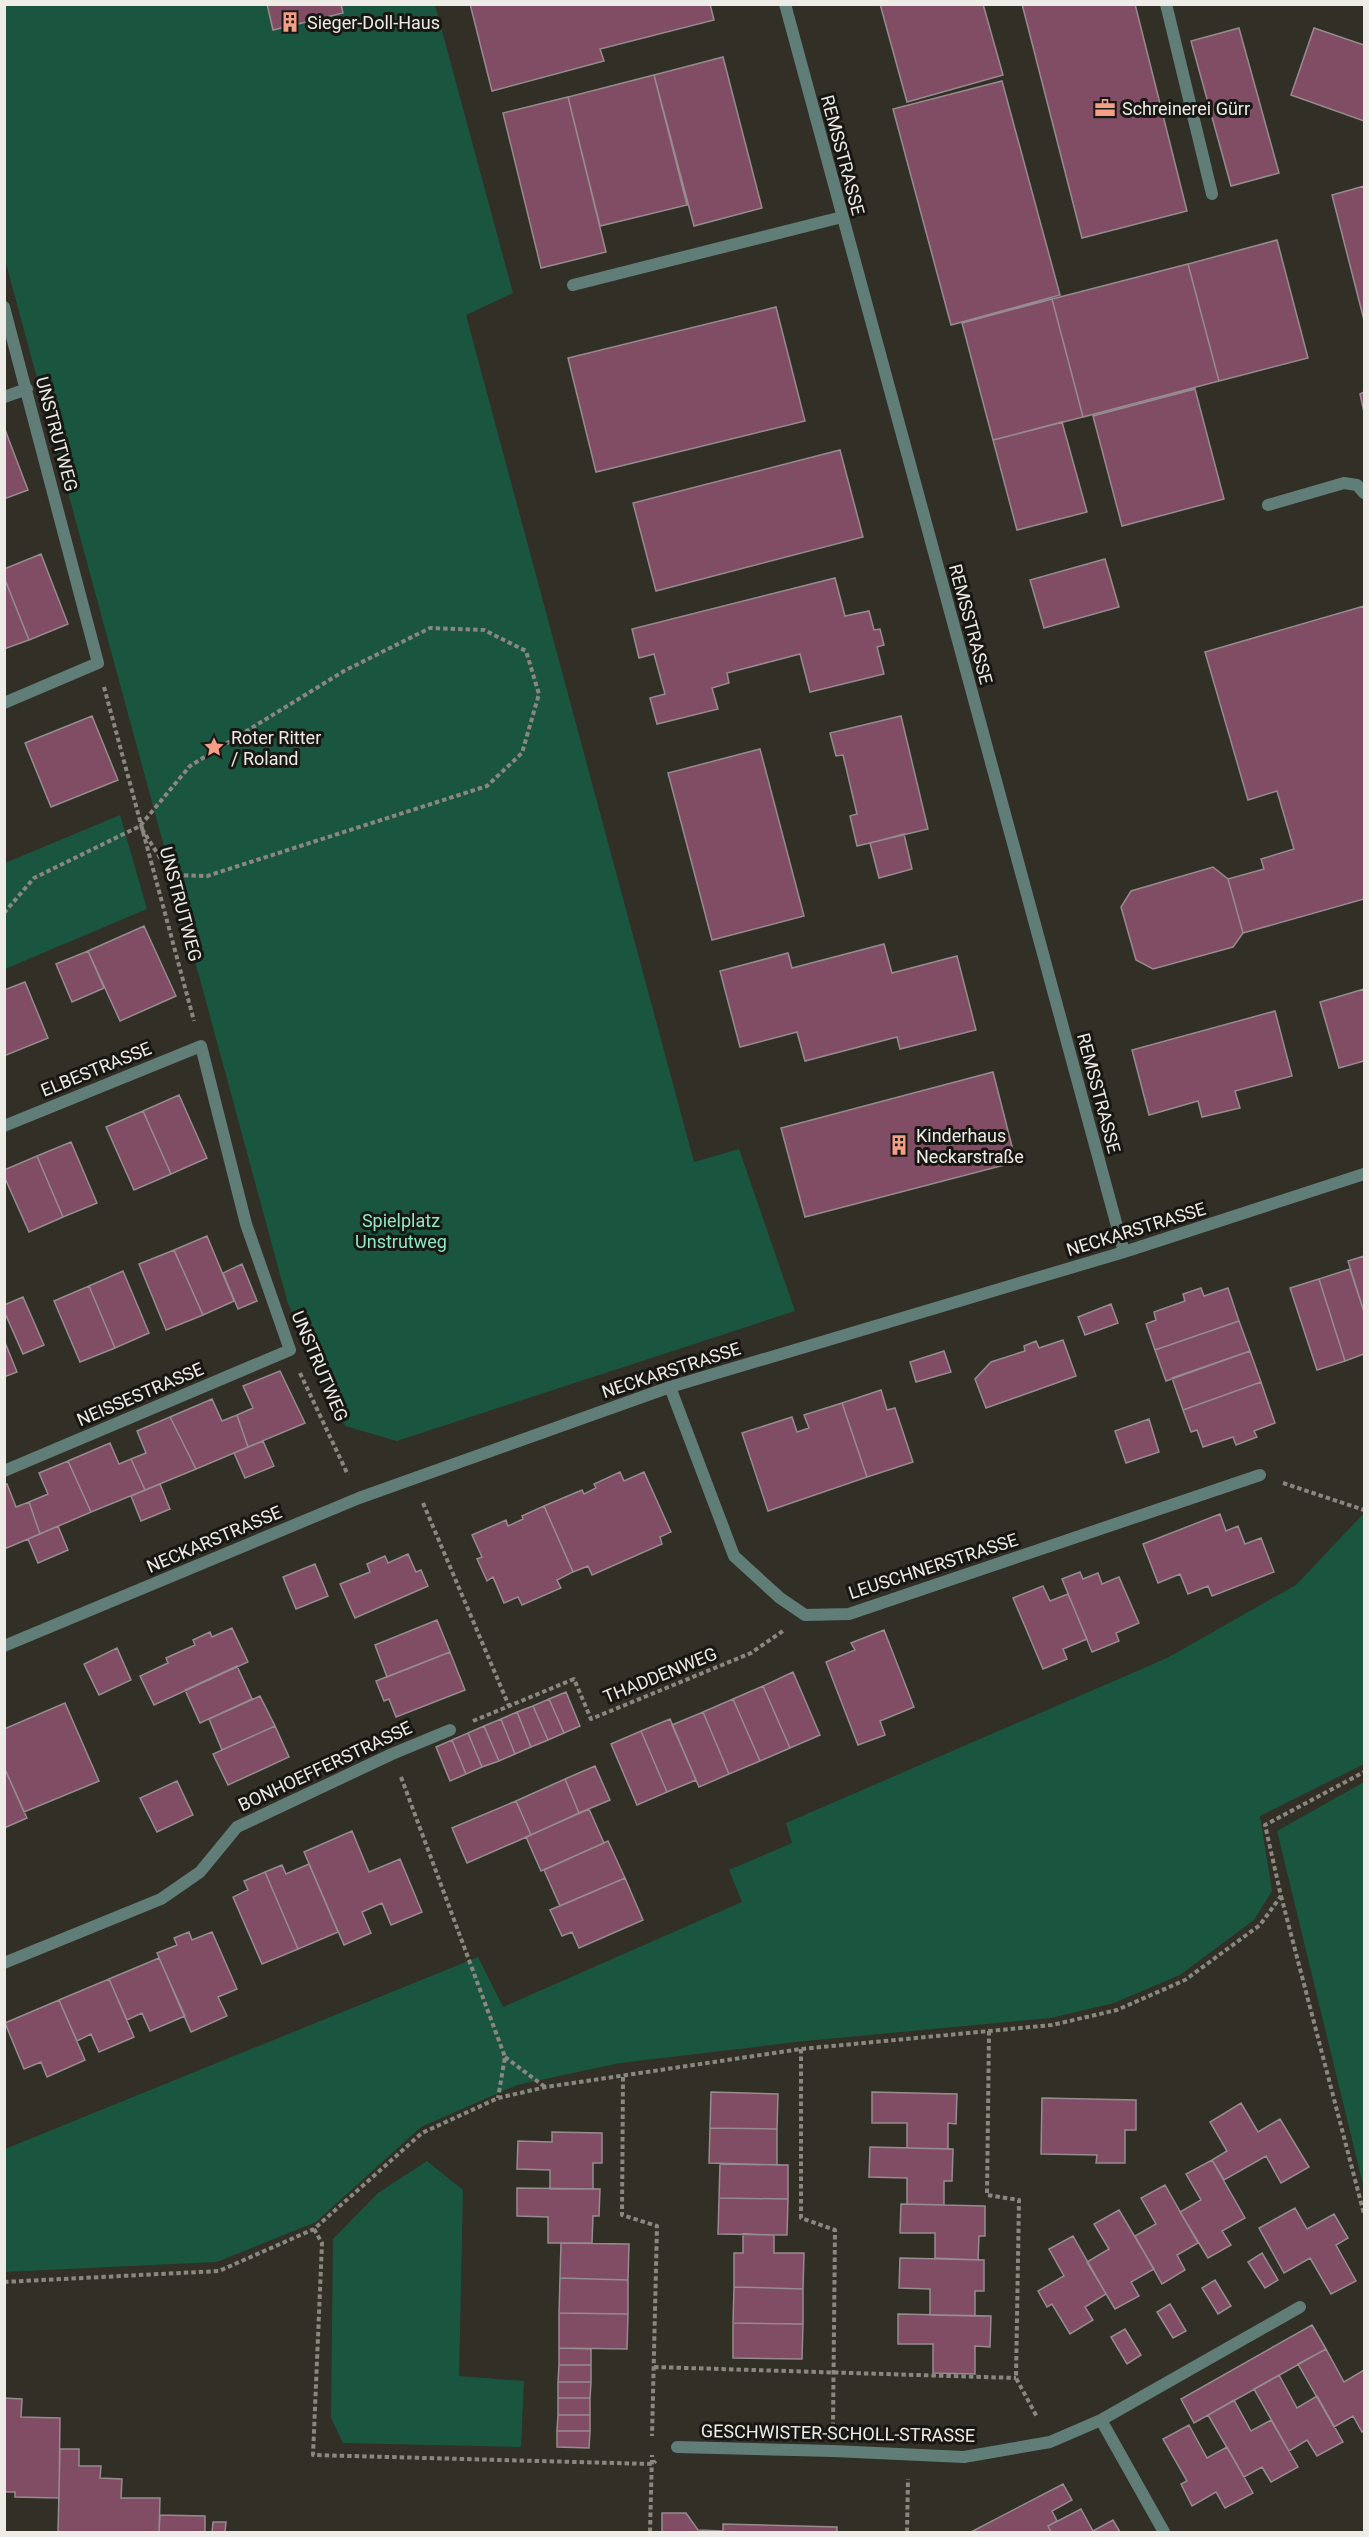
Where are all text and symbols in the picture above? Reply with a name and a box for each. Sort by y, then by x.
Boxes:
building icon: Sieger-Doll-Haus [278,10,302,34]
place label: Sieger-Doll-Haus [307,12,440,33]
street label: REMSSTRASSE [817,93,869,217]
office icon: Schreinerei Gürr [1093,96,1117,120]
place label: Schreinerei Gürr [1122,98,1250,119]
street label: UNSTRUTWEG [32,374,82,494]
street label: REMSSTRASSE [945,562,997,686]
place label: Roter Ritter / Roland [231,727,321,769]
place icon: Roter Ritter / Roland [202,735,226,759]
street label: UNSTRUTWEG [156,844,206,964]
street label: REMSSTRASSE [1073,1031,1125,1155]
street label: ELBESTRASSE [38,1037,154,1101]
place label: Kinderhaus Neckarstraße [916,1125,1024,1167]
building icon: Kinderhaus Neckarstraße [887,1133,911,1157]
street label: NECKARSTRASSE [1064,1198,1208,1260]
park label: Spielplatz Unstrutweg [355,1210,447,1252]
street label: UNSTRUTWEG [287,1308,353,1424]
street label: NECKARSTRASSE [599,1338,743,1402]
street label: NEISSESTRASSE [74,1358,206,1430]
street label: NECKARSTRASSE [143,1501,285,1577]
street label: LEUSCHNERSTRASSE [846,1529,1020,1603]
street label: THADDENWEG [600,1643,720,1707]
street label: BONHOEFFERSTRASSE [235,1717,415,1815]
street label: GESCHWISTER-SCHOLL-STRASSE [701,2420,975,2446]

